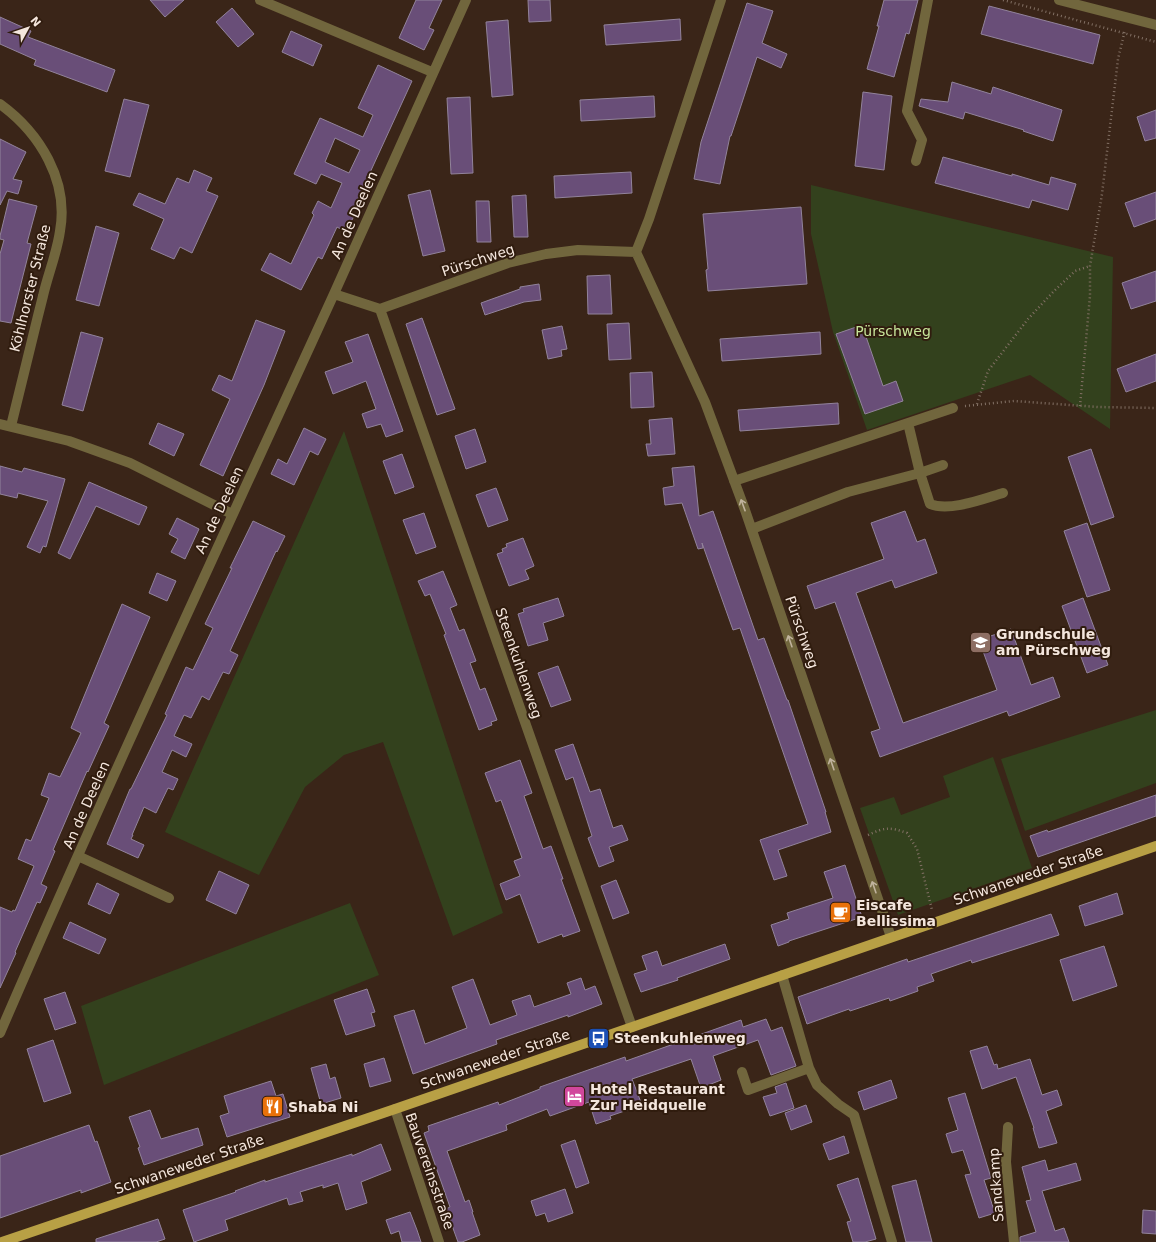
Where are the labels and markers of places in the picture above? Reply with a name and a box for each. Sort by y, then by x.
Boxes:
place label: Grundschule am Pürschweg [996,626,1111,658]
school or university icon: Grundschule am Pürschweg [967,629,993,655]
place label: Eiscafe Bellissima [856,897,936,929]
cafe icon: Eiscafe Bellissima [828,900,854,926]
bus stop icon: Steenkuhlenweg [585,1025,611,1051]
place label: Steenkuhlenweg [614,1030,746,1046]
place label: Hotel Restaurant Zur Heidquelle [590,1081,725,1113]
hotel icon: Hotel Restaurant Zur Heidquelle [561,1084,587,1110]
restaurant icon: Shaba Ni [259,1094,285,1120]
place label: Shaba Ni [288,1099,358,1115]

